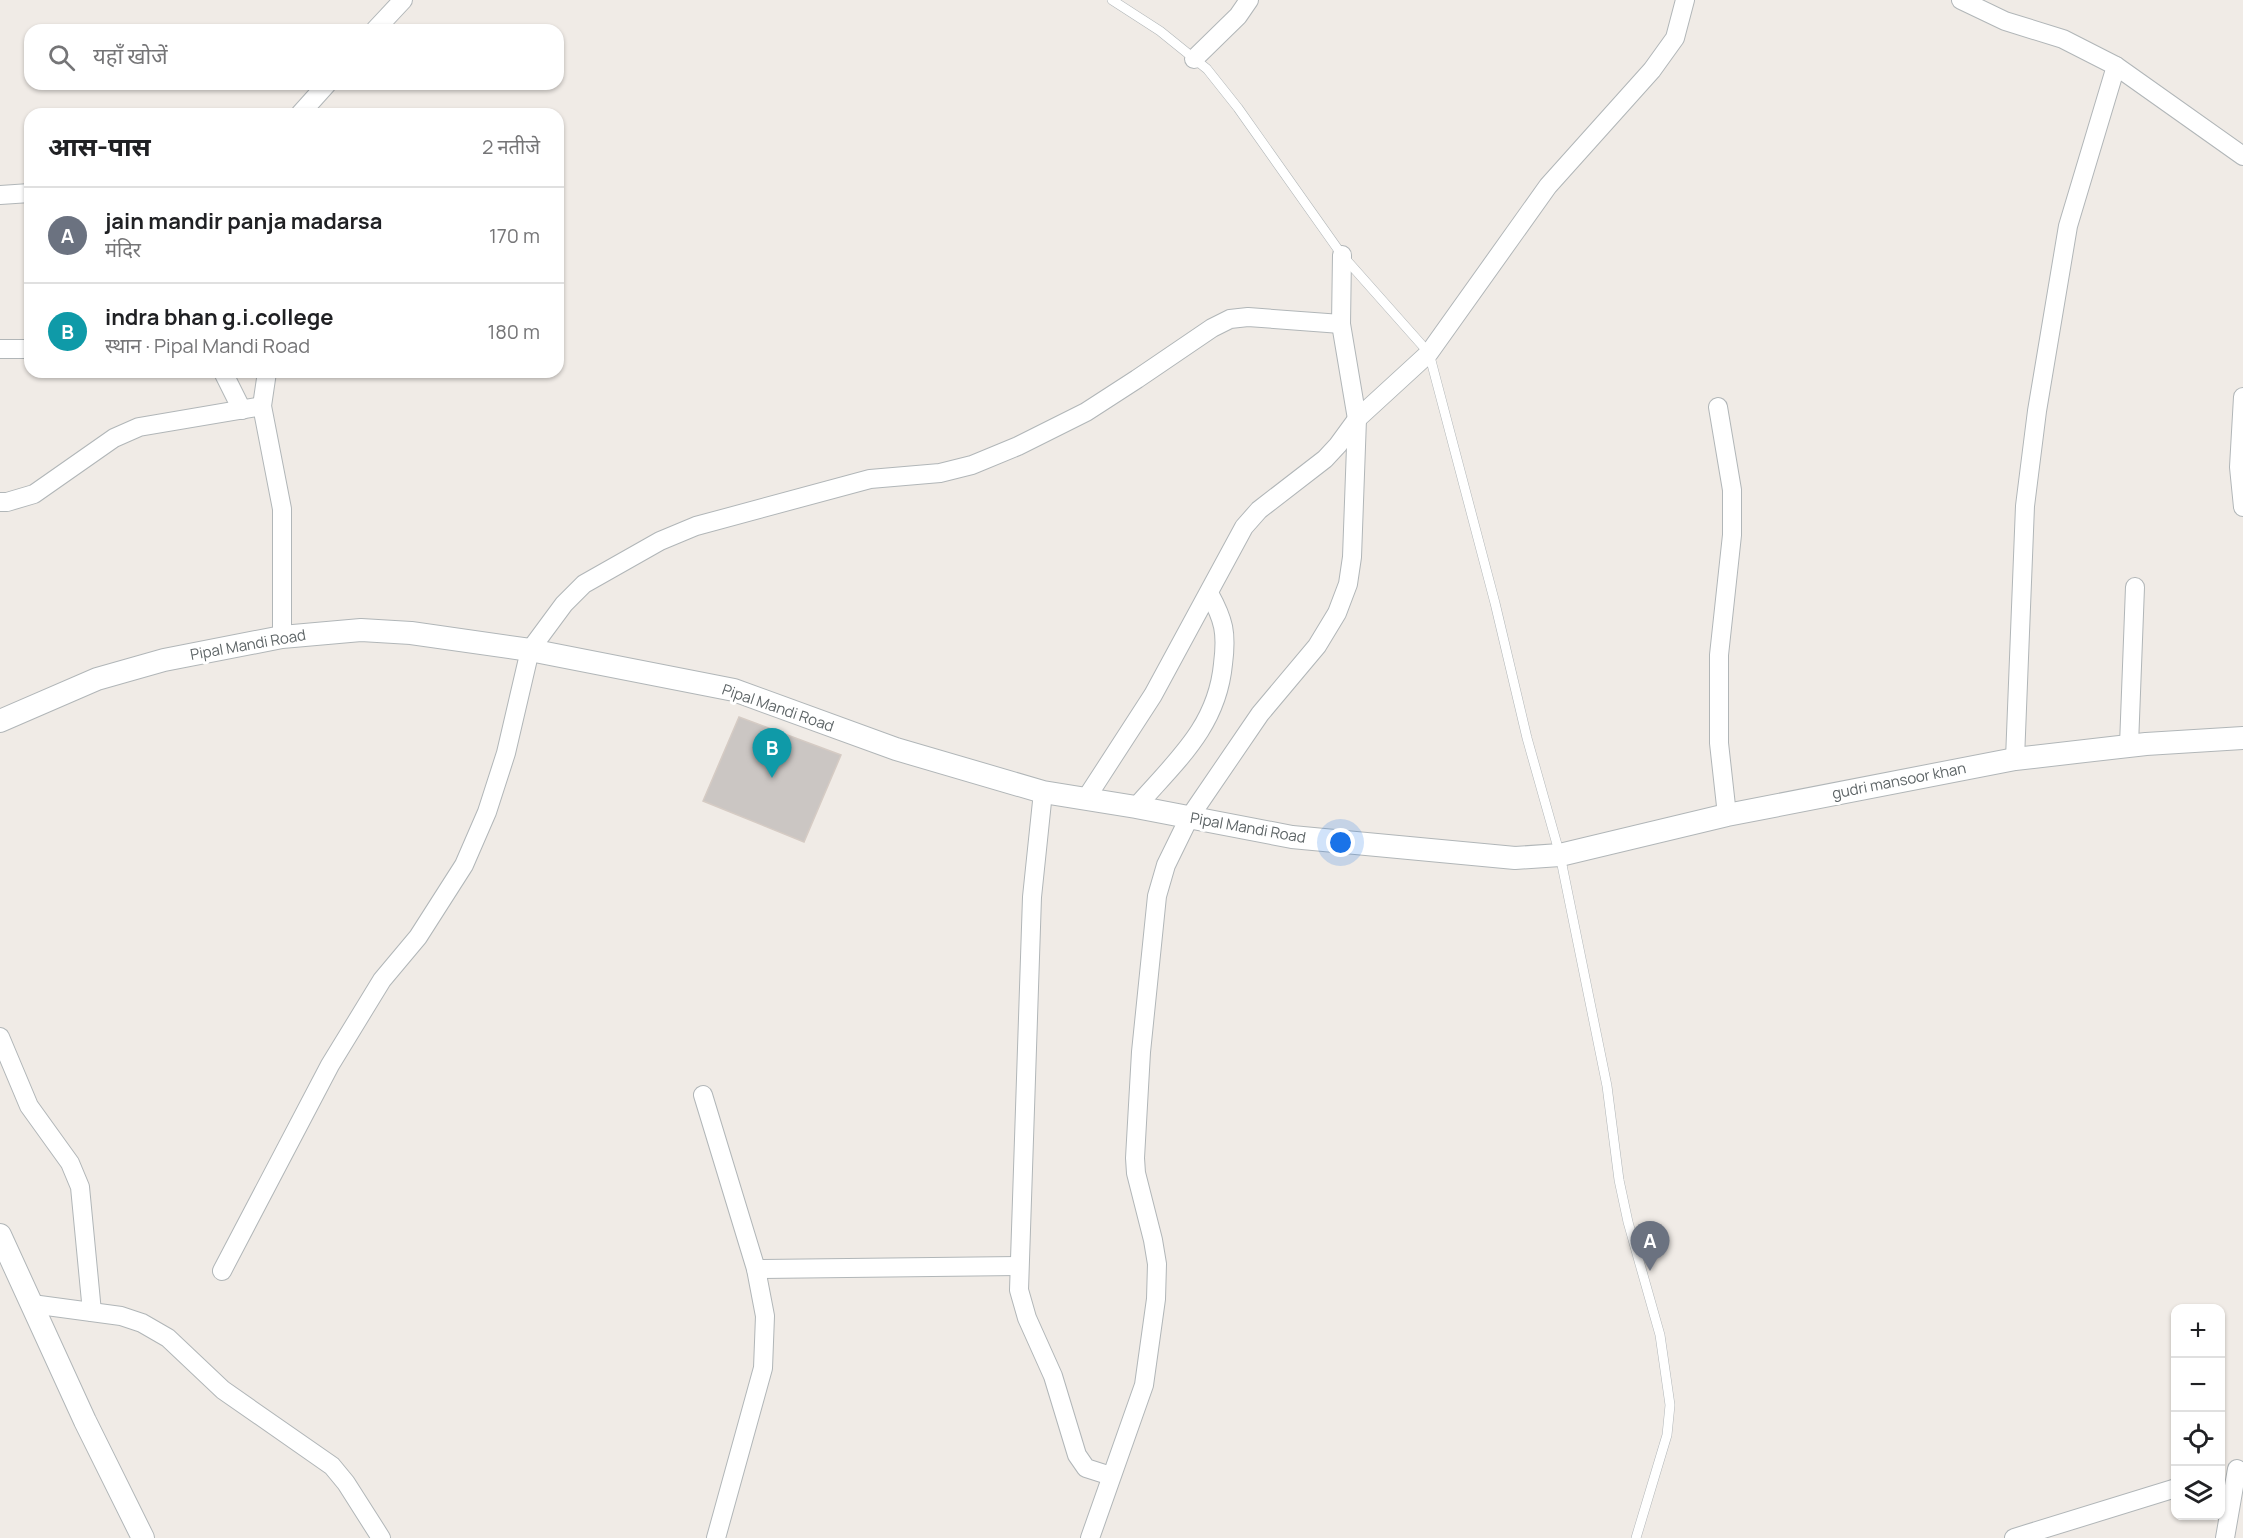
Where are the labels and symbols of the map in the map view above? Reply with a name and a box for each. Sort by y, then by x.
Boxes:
street label: Pipal Mandi Road [188,624,307,665]
street label: Pipal Mandi Road [719,679,837,737]
pin: B [752,728,792,778]
street label: gudri mansoor khan [1830,757,1968,804]
street label: Pipal Mandi Road [1189,807,1308,848]
your location [1326,828,1355,857]
pin: A [1630,1222,1670,1271]

